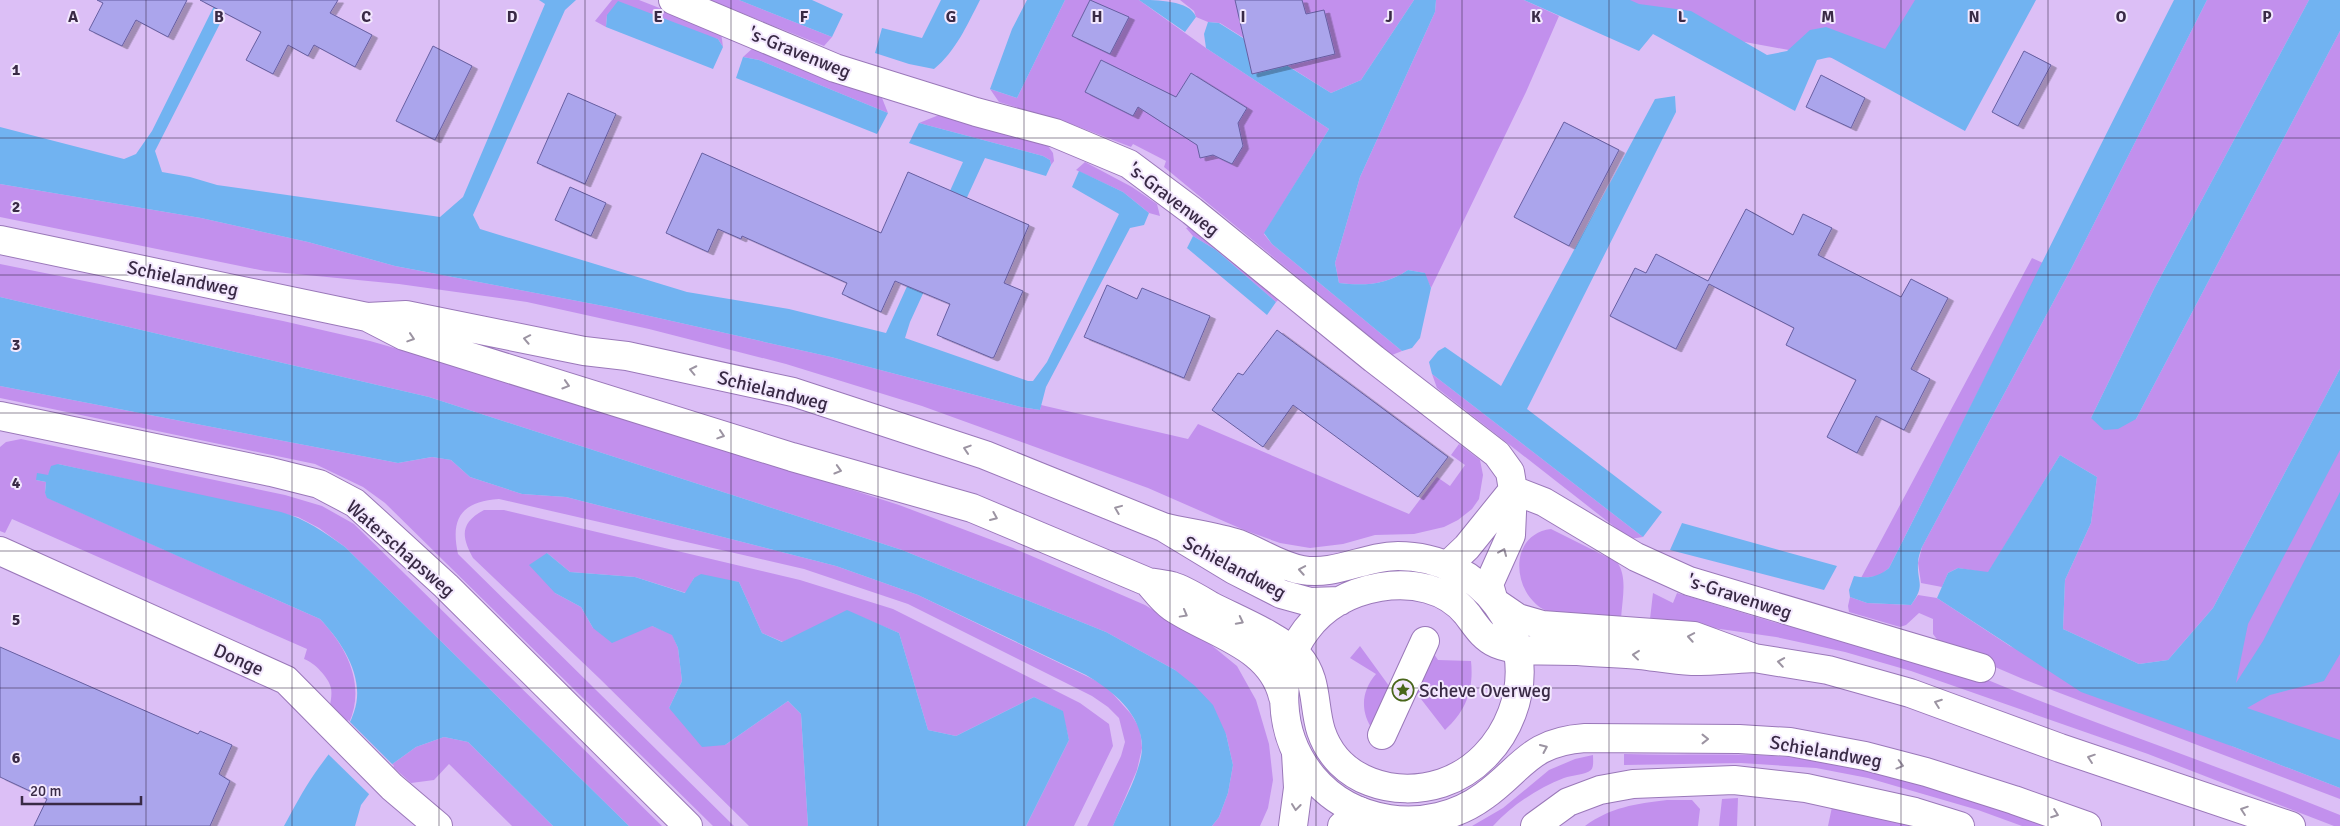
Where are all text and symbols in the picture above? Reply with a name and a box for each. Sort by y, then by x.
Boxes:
text: A [68,7,79,27]
text: B [214,7,224,27]
text: C [361,7,371,27]
text: D [507,7,518,27]
text: E [653,7,663,27]
text: F [800,7,809,27]
text: G [946,7,956,27]
text: H [1092,7,1102,27]
text: I [1240,7,1246,27]
text: J [1385,7,1393,27]
text: K [1531,7,1541,27]
text: L [1678,7,1687,27]
text: M [1821,7,1835,27]
text: N [1968,7,1980,27]
text: O [2116,7,2127,27]
text: P [2262,7,2272,27]
street label: 's-Gravenweg [745,22,854,84]
text: 1 [12,60,21,80]
street label: 's-Gravenweg [1123,158,1224,242]
text: 2 [12,197,20,217]
street label: Schielandweg [125,255,241,302]
one-way arrow [406,332,414,342]
one-way arrow [523,334,532,345]
text: 3 [12,335,20,355]
one-way arrow [688,365,697,376]
street label: Schielandweg [715,366,831,416]
one-way arrow [561,380,570,390]
one-way arrow [716,429,725,439]
one-way arrow [963,444,971,454]
one-way arrow [834,465,842,475]
text: 4 [12,473,21,493]
street label: Waterschapsweg [341,495,460,603]
one-way arrow [1114,504,1122,514]
one-way arrow [989,511,998,522]
street label: Schielandweg [1179,531,1290,605]
one-way arrow [1497,548,1508,557]
one-way arrow [1297,565,1306,575]
street label: 's-Gravenweg [1684,569,1795,625]
one-way arrow [1178,608,1187,618]
text: 5 [12,610,20,630]
one-way arrow [1235,615,1244,625]
one-way arrow [1687,632,1696,643]
street label: Donge [210,638,267,681]
one-way arrow [1632,650,1640,661]
one-way arrow [1776,657,1784,668]
place icon: Scheve Overweg [1391,678,1415,702]
place label: Scheve Overweg [1419,679,1551,703]
one-way arrow [1934,699,1942,709]
street label: Schielandweg [1768,730,1884,774]
one-way arrow [1702,734,1709,744]
one-way arrow [1539,744,1548,754]
text: 6 [12,748,21,768]
one-way arrow [2087,754,2095,764]
one-way arrow [1896,759,1905,770]
scale bar [22,774,141,806]
text: 20 m [30,782,61,800]
one-way arrow [1291,803,1302,811]
one-way arrow [2241,806,2249,816]
one-way arrow [2050,808,2059,818]

